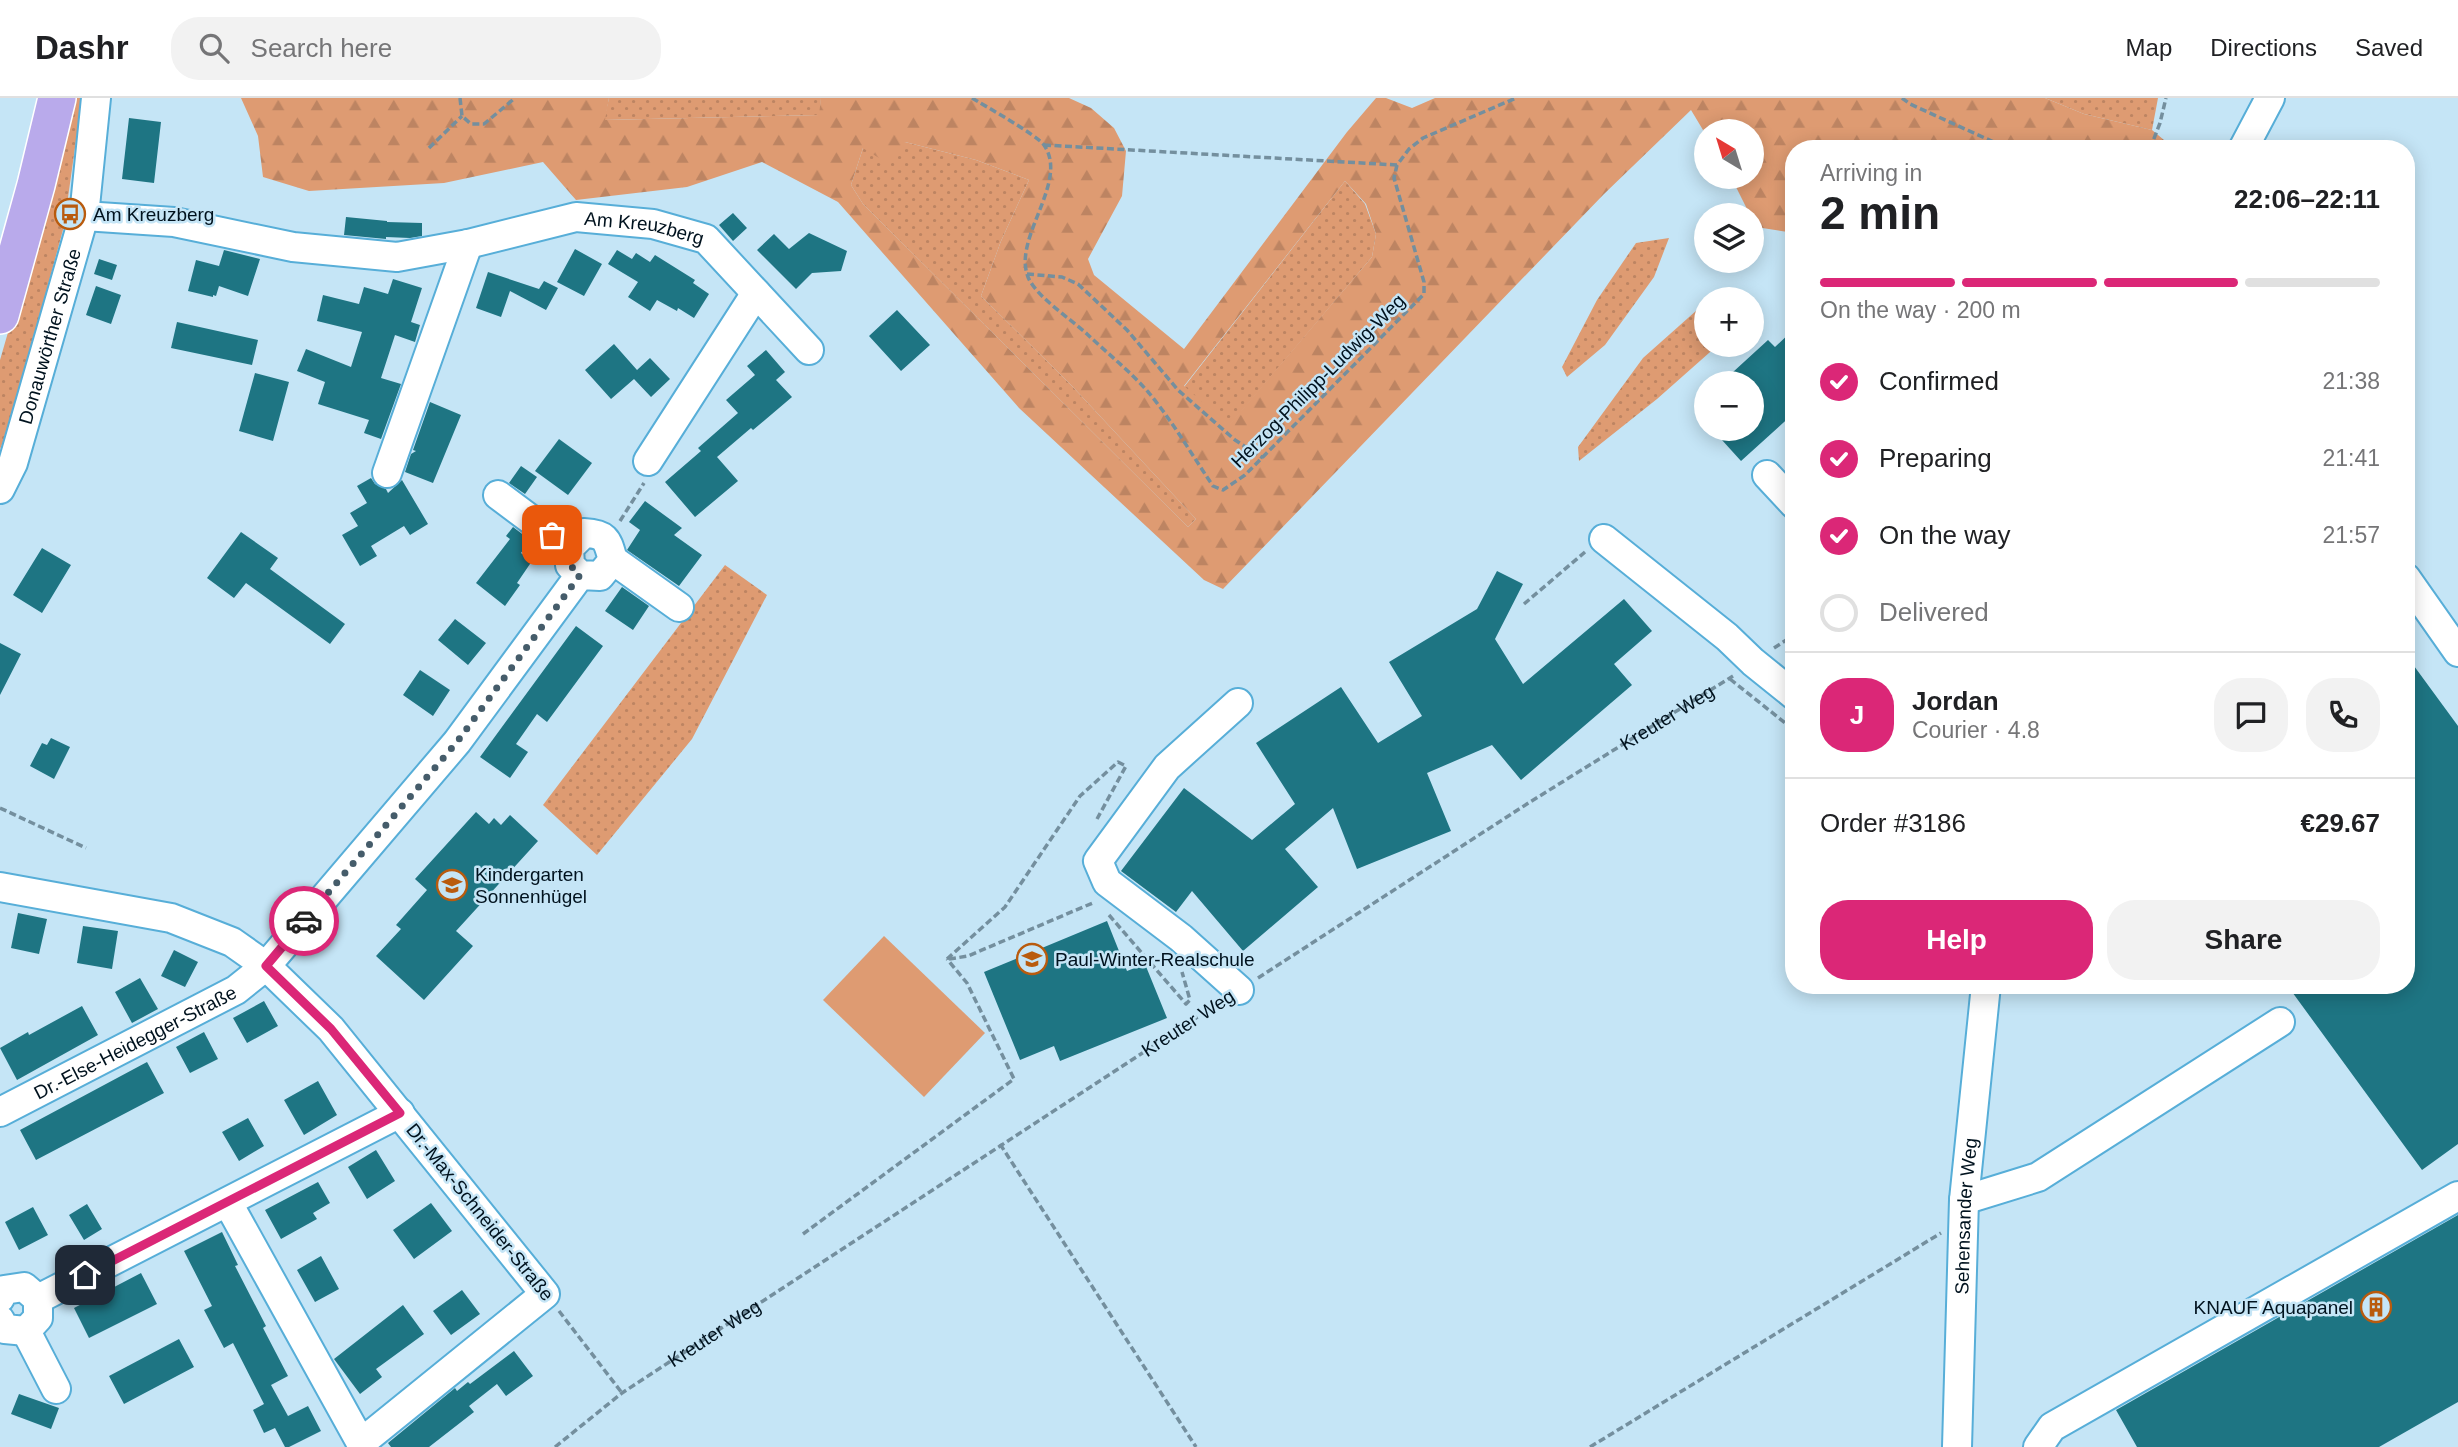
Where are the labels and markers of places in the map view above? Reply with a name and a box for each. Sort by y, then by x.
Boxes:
bus stop icon: Am Kreuzberg [53,197,87,231]
place label: Am Kreuzberg [93,204,214,225]
pin [522,505,582,565]
place label: Kindergarten Sonnenhügel [475,864,587,907]
school or university icon: Kindergarten Sonnenhügel [435,868,469,902]
school or university icon: Paul-Winter-Realschule [1015,942,1049,976]
place label: Paul-Winter-Realschule [1055,949,1255,970]
pin [55,1245,115,1305]
building icon: KNAUF Aquapanel [2359,1290,2393,1324]
place label: KNAUF Aquapanel [2194,1297,2353,1318]

